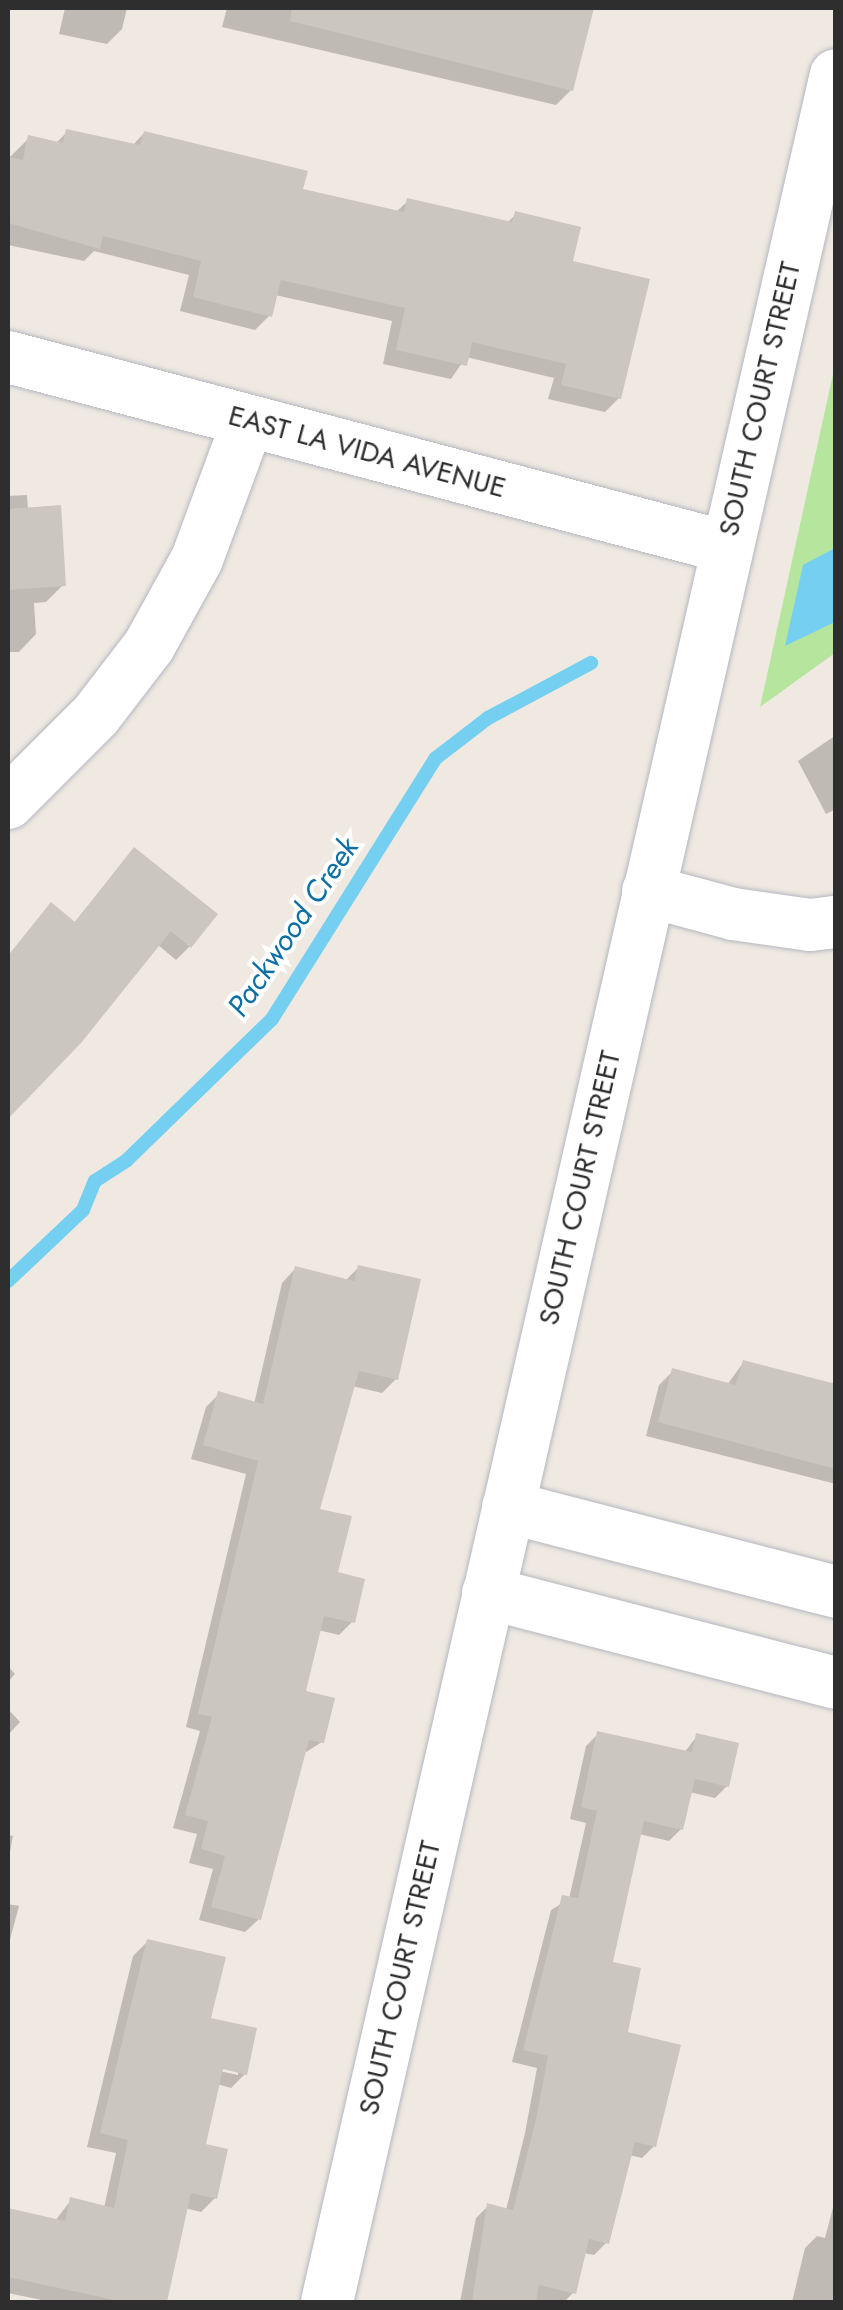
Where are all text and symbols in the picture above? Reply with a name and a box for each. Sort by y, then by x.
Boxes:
street label: SOUTH COURT STREET [712,259,808,539]
street label: EAST LA VIDA AVENUE [225,399,509,505]
water label: Packwood Creek [220,831,366,1023]
street label: SOUTH COURT STREET [532,1048,628,1328]
street label: SOUTH COURT STREET [352,1838,448,2118]

